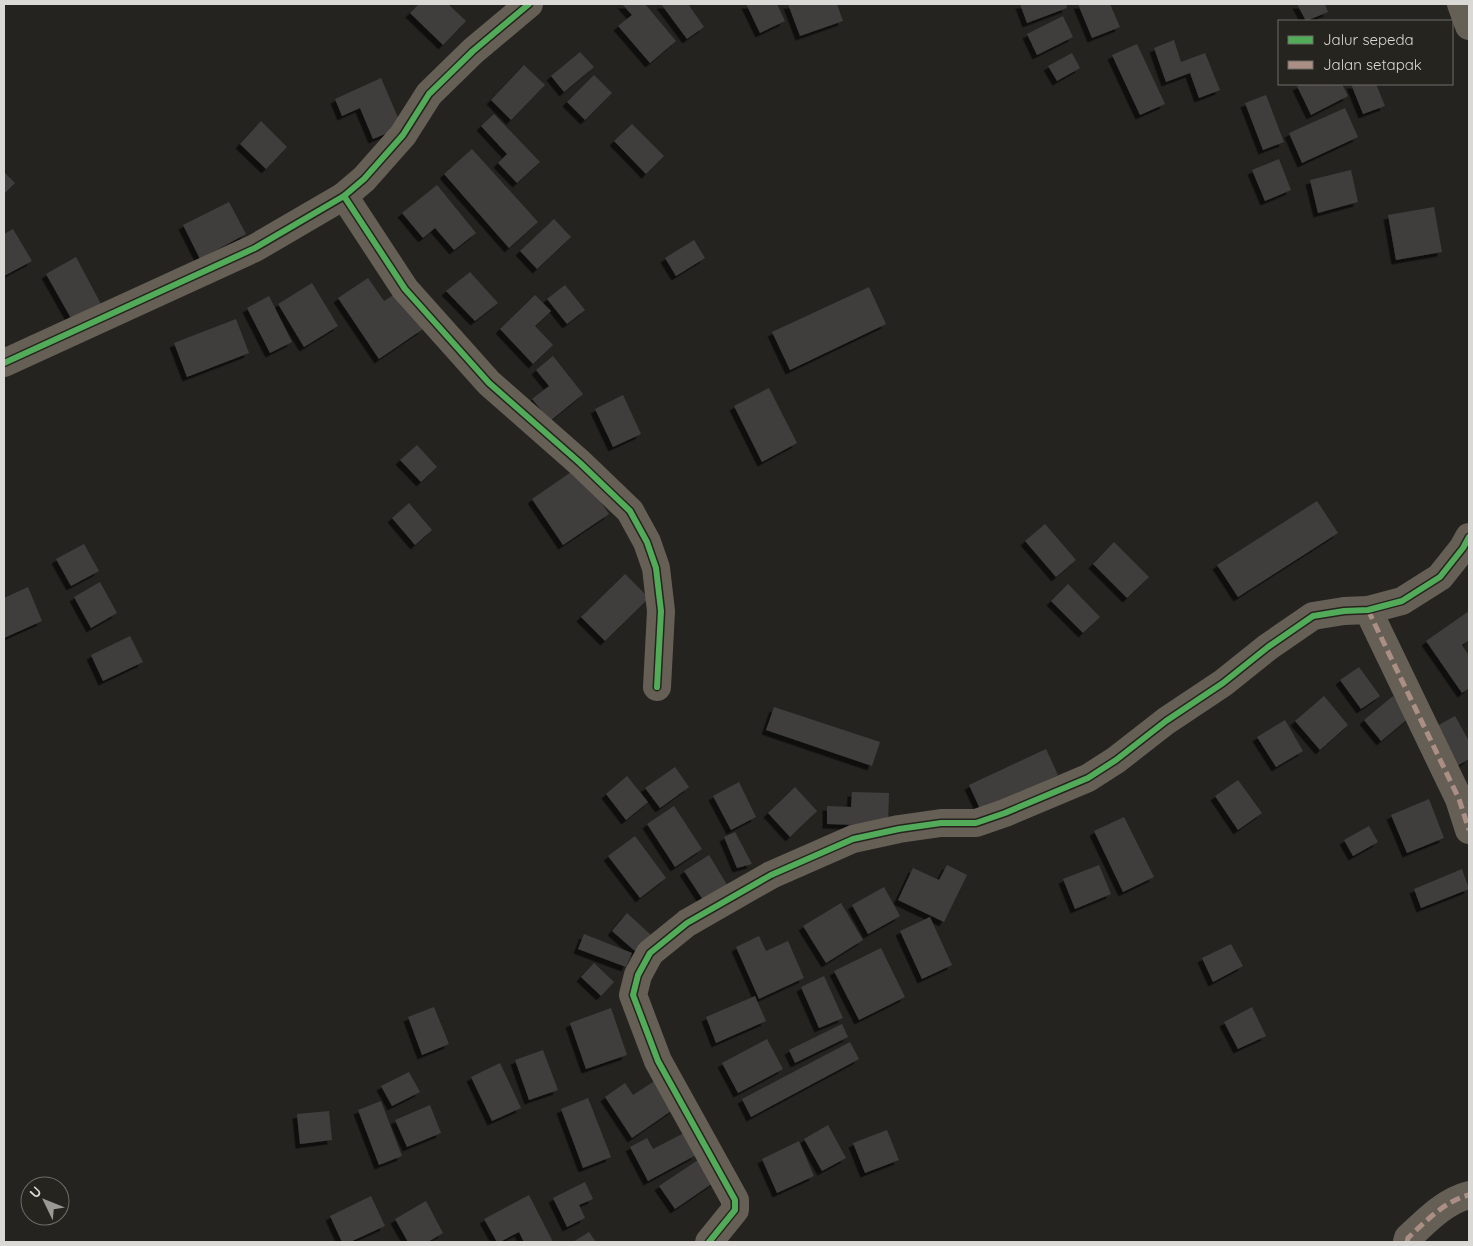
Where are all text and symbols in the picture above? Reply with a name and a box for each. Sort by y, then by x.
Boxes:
legend [1278,20,1453,85]
text: Jalur sepeda [1323,30,1414,49]
text: Jalan setapak [1323,55,1422,74]
north arrow [20,1176,70,1226]
text: U [26,1182,45,1202]

